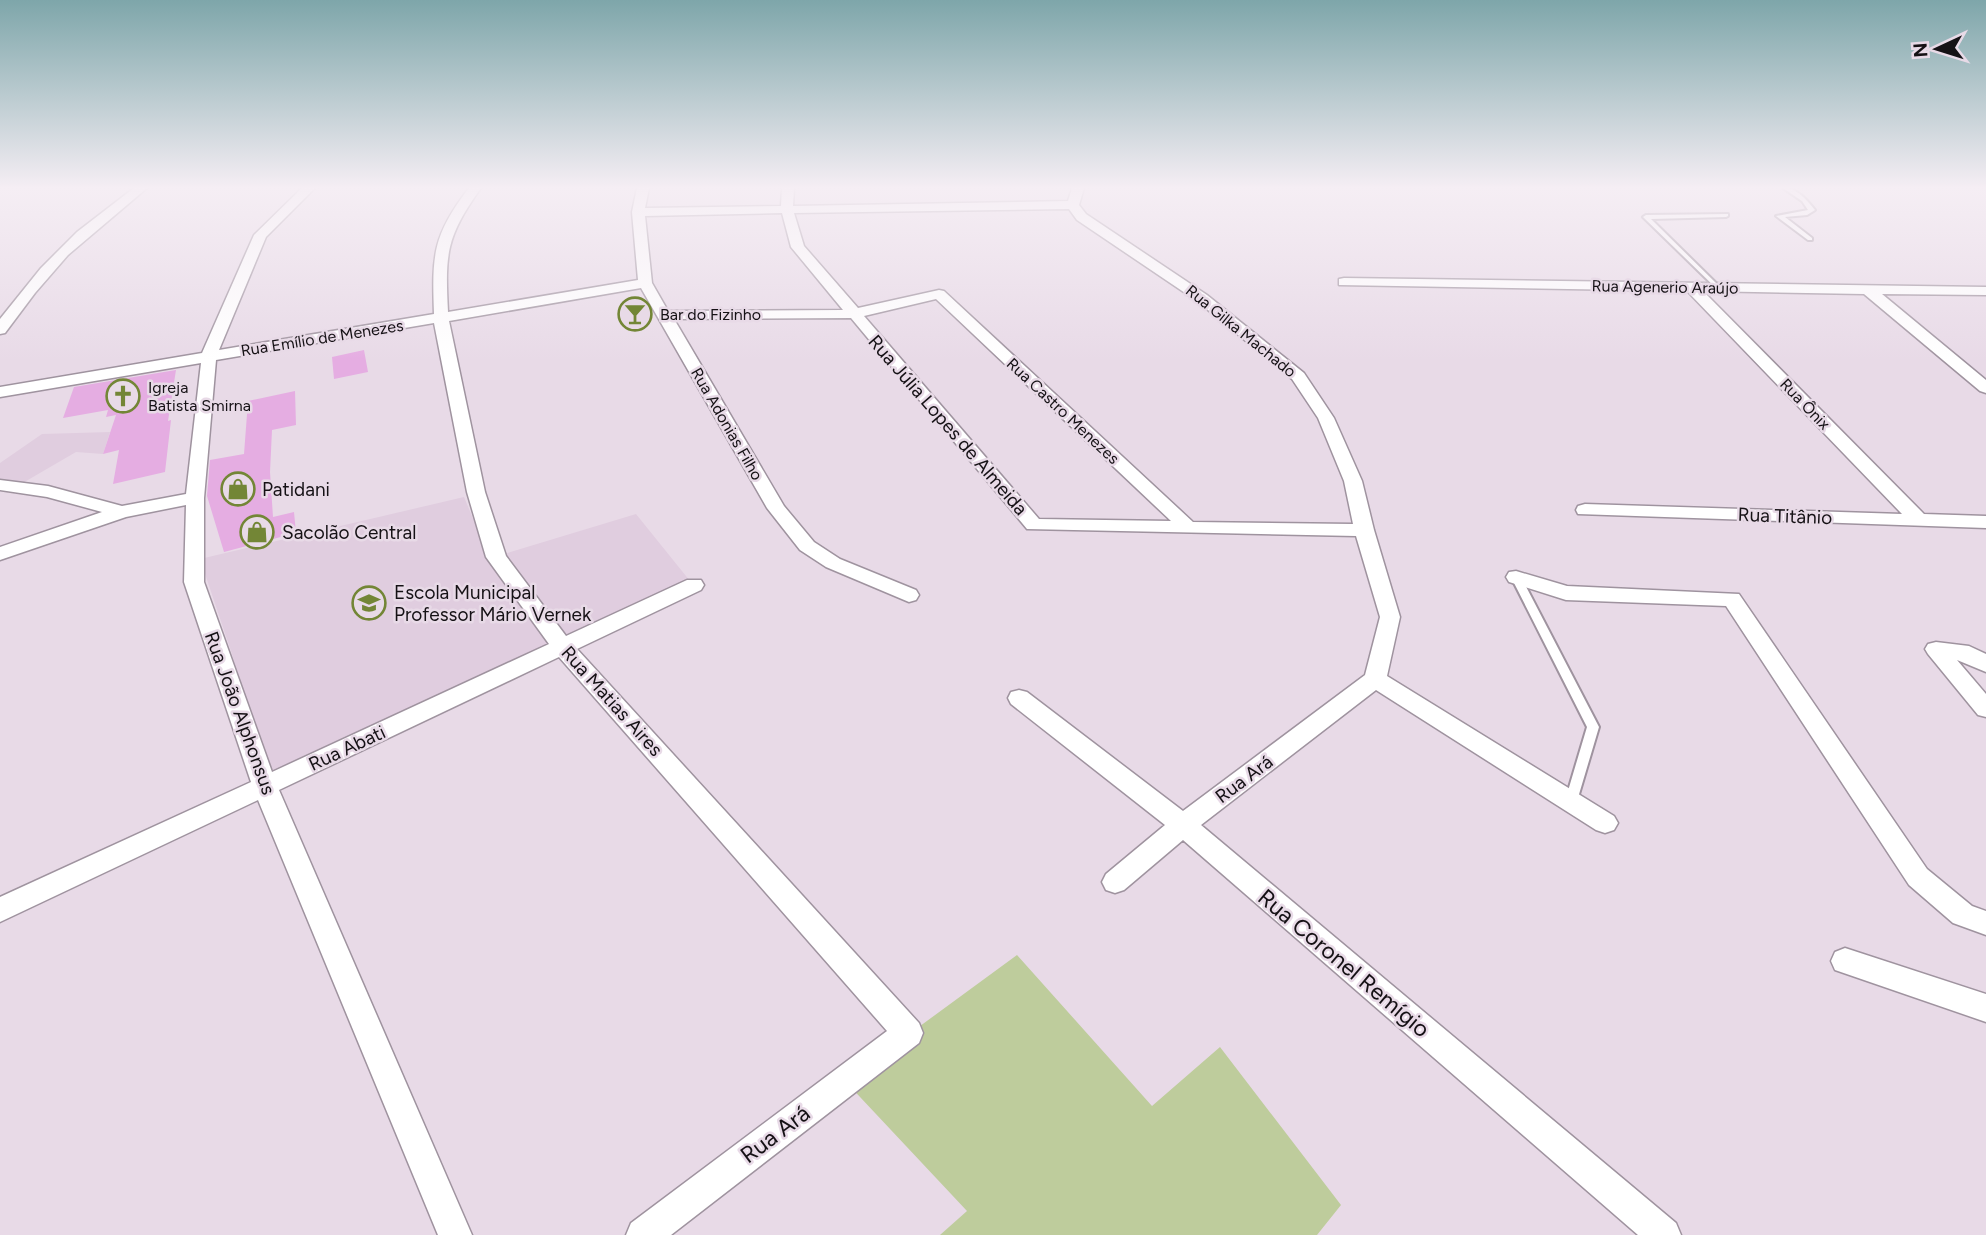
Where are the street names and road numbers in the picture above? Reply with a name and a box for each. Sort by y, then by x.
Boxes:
street label: Rua Agenerio Araújo [1591,276,1739,298]
street label: Rua Gilka Machado [1182,281,1300,381]
street label: Rua Emílio de Menezes [239,316,405,360]
street label: Rua Júlia Lopes de Almeida [863,330,1033,520]
street label: Rua Castro Menezes [1003,354,1123,468]
street label: Rua Adonias Filho [687,364,767,484]
street label: Rua Ônix [1776,374,1834,434]
street label: Rua Titânio [1737,503,1833,529]
street label: Rua João Alphonsus [200,628,280,798]
street label: Rua Matias Aires [556,641,668,761]
street label: Rua Abati [305,720,389,776]
street label: Rua Ará [1211,750,1277,808]
street label: Rua Coronel Remígio [1252,883,1436,1043]
street label: Rua Ará [735,1099,815,1169]

